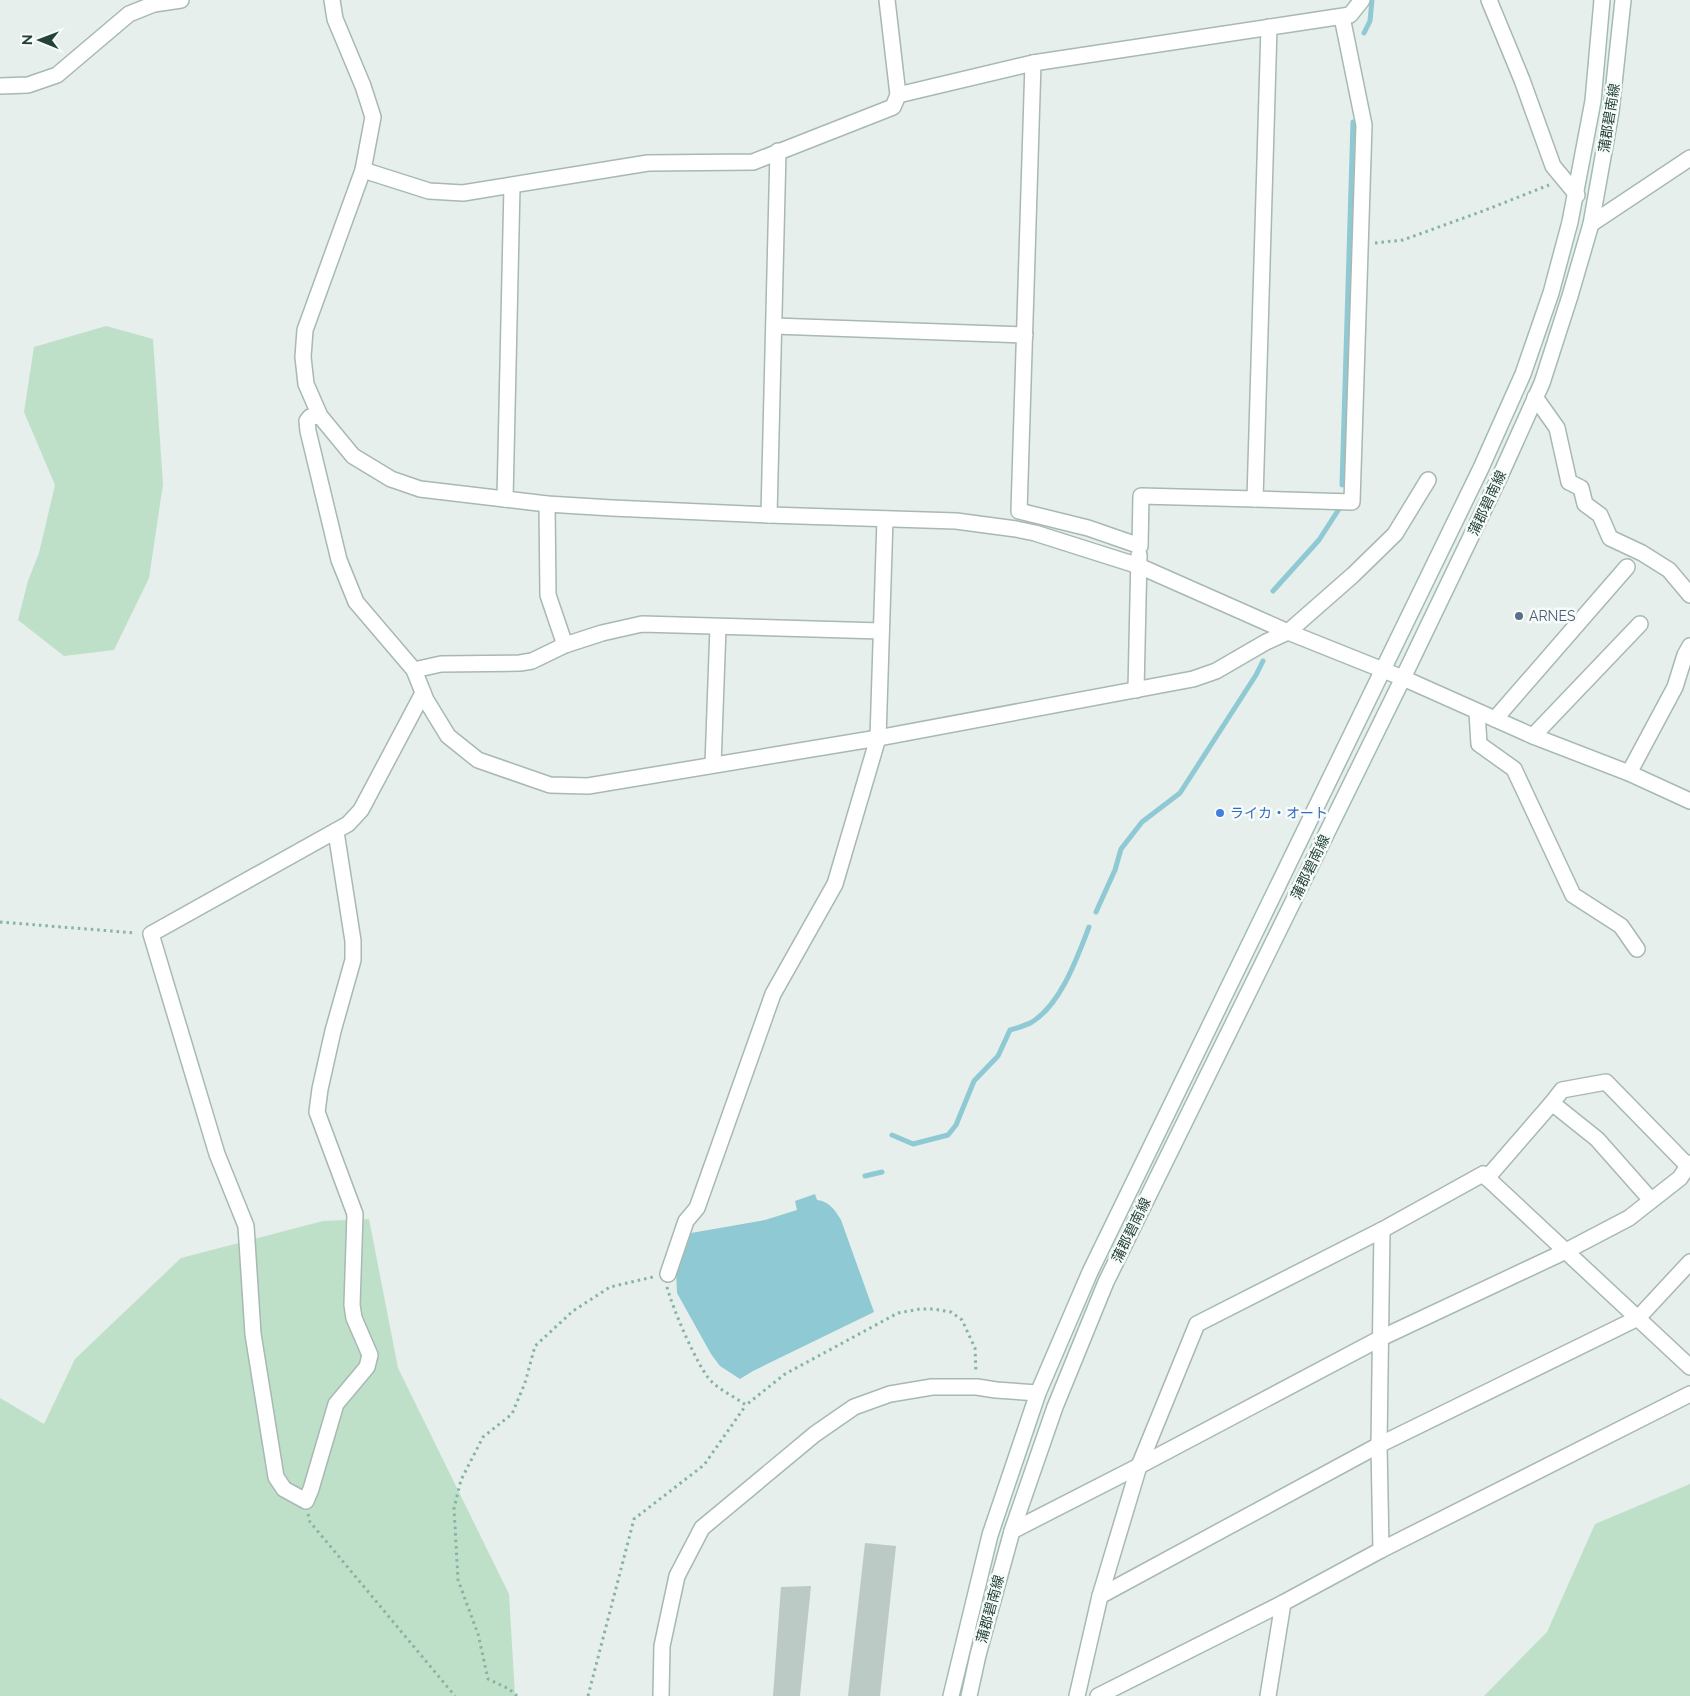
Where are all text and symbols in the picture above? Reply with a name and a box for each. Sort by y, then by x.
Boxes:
north arrow [15,15,65,65]
text: N [19,34,35,45]
street label: 蒲郡碧南線 [1596,82,1622,154]
street label: 蒲郡碧南線 [1465,468,1509,538]
place label: ARNES [1529,608,1576,624]
marker: ARNES [1513,610,1525,622]
place label: ライカ・オート [1230,805,1328,821]
marker: ライカ・オート [1214,807,1226,819]
street label: 蒲郡碧南線 [1287,832,1333,902]
street label: 蒲郡碧南線 [1108,1195,1154,1265]
street label: 蒲郡碧南線 [973,1573,1007,1645]

